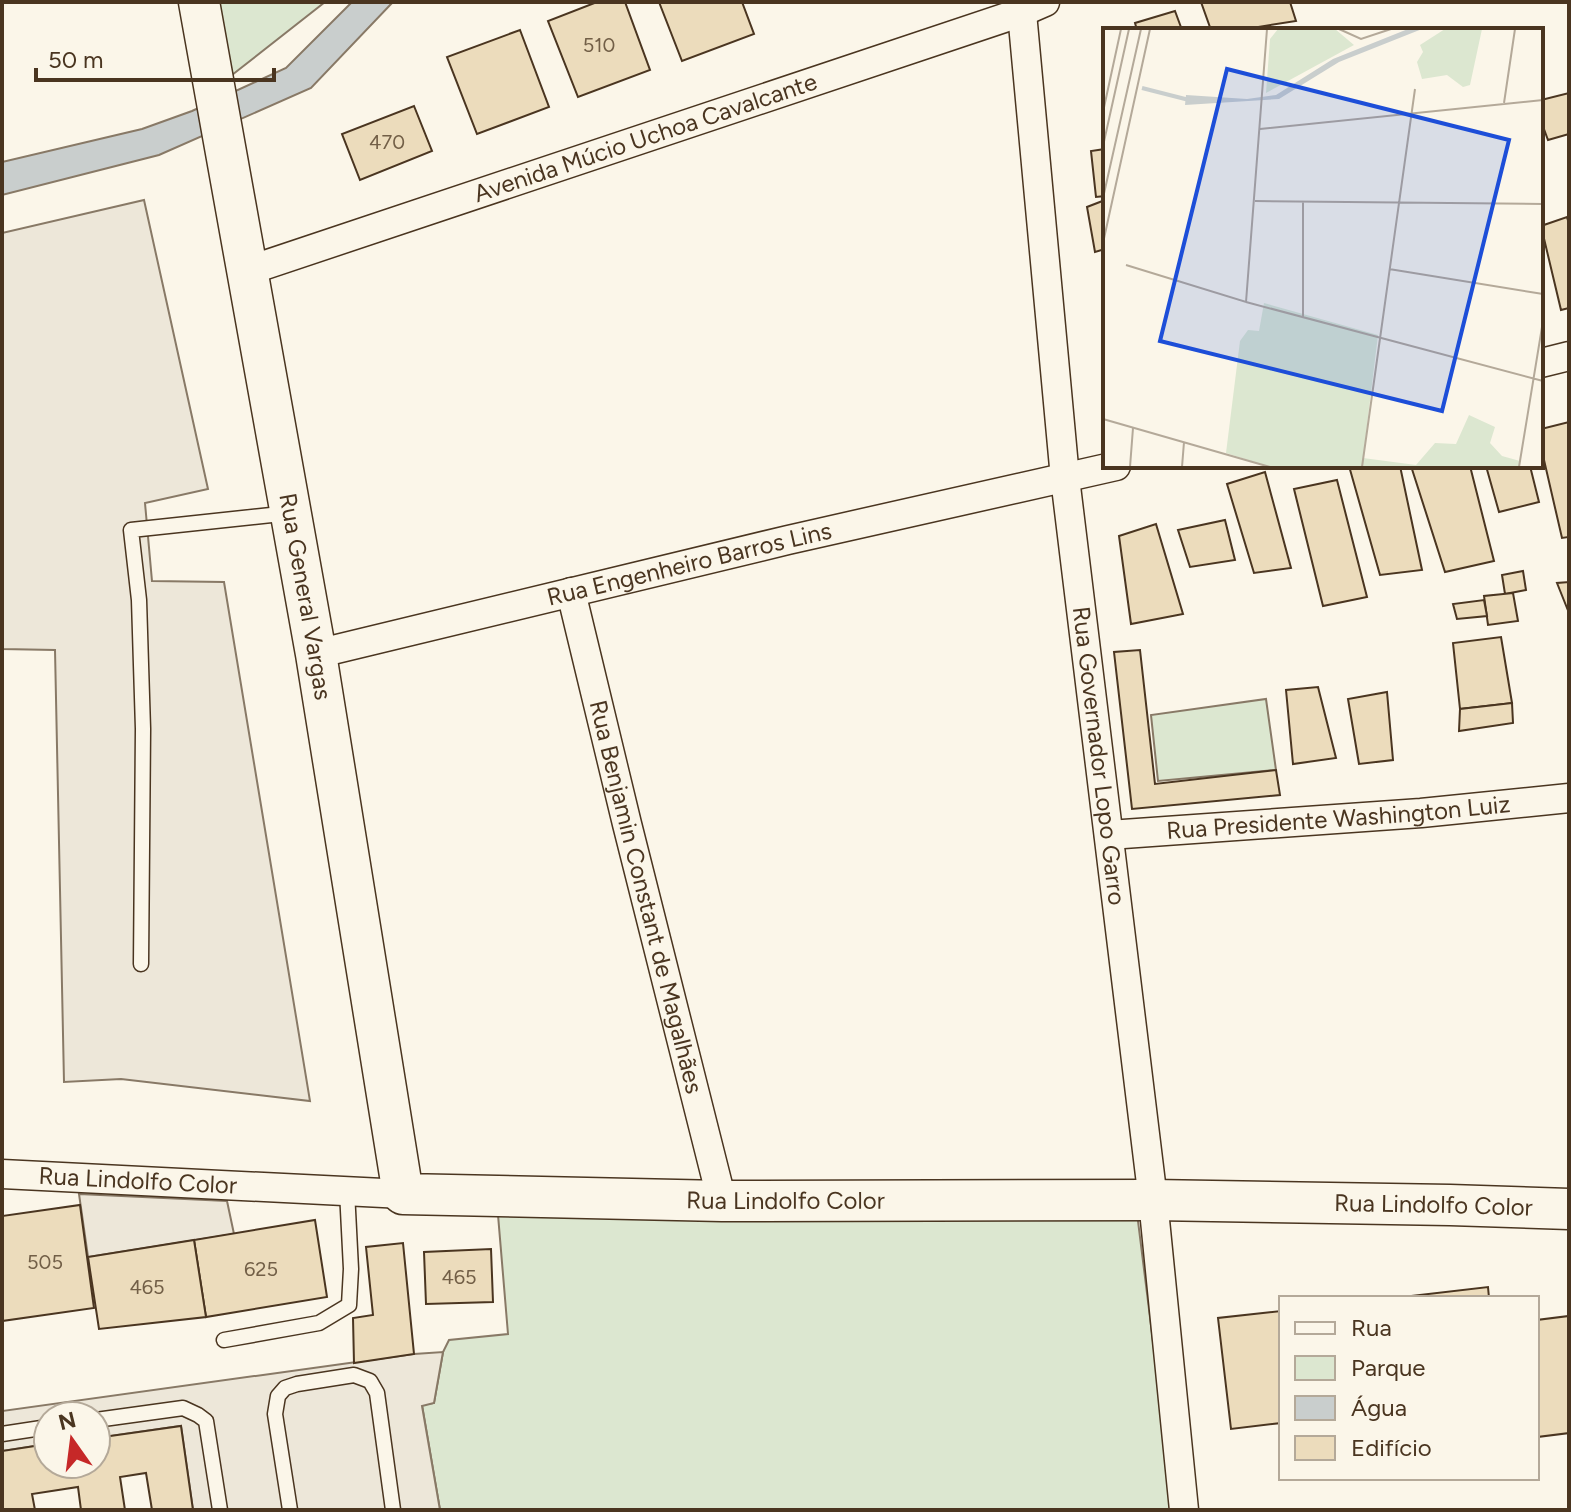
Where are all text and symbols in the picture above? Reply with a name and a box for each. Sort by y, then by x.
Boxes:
inset map [1103,28,1543,468]
scale bar [36,32,274,82]
house number: 510 [583,33,615,57]
text: 50 m [48,45,104,74]
street label: Avenida Múcio Uchoa Cavalcante [470,67,821,208]
house number: 470 [369,130,405,154]
street label: Rua General Vargas [273,491,338,702]
street label: Rua Engenheiro Barros Lins [544,516,834,612]
street label: Rua Governador Lopo Garro [1067,605,1132,907]
street label: Rua Benjamin Constant de Magalhães [584,697,709,1097]
street label: Rua Presidente Washington Luiz [1165,789,1511,845]
street label: Rua Lindolfo Color [38,1161,238,1200]
street label: Rua Lindolfo Color [686,1185,885,1215]
street label: Rua Lindolfo Color [1334,1188,1533,1222]
house number: 505 [27,1250,63,1274]
house number: 625 [244,1257,278,1281]
house number: 465 [441,1265,477,1289]
house number: 465 [129,1275,165,1299]
legend [1279,1296,1539,1480]
text: Rua [1351,1313,1392,1342]
text: Parque [1351,1353,1425,1382]
text: Água [1351,1393,1407,1422]
north arrow [32,1400,112,1480]
text: N [56,1406,79,1436]
text: Edifício [1351,1433,1432,1462]

